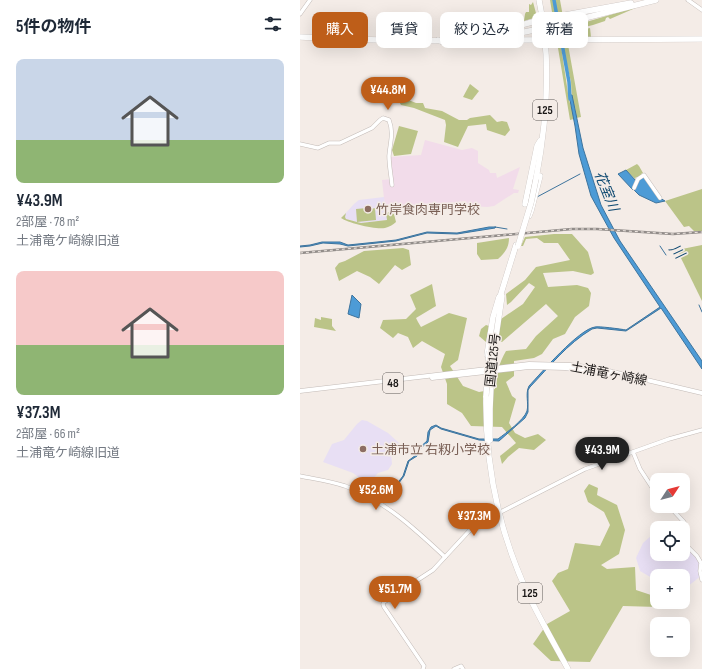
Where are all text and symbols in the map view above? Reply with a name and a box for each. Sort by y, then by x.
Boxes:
chip: 購入 [312,12,368,48]
chip: 賃貸 [376,12,432,48]
chip: 絞り込み [440,12,524,48]
chip: 新着 [532,12,588,48]
icon: filters [262,13,284,35]
text: 5件の物件 [16,17,91,37]
pin: ¥44.8M [355,77,421,111]
text: ¥44.8M [370,82,406,98]
icon: home [114,85,186,157]
road number: 125 [533,100,557,120]
water label: 花室川 [591,169,623,216]
text: ¥43.9M [16,191,62,211]
place label: 竹岸食肉専門学校 [376,202,480,218]
marker: 竹岸食肉専門学校 [363,204,373,214]
text: 2部屋 · 78 m² [16,214,79,230]
text: 土浦竜ケ崎線旧道 [16,233,120,249]
water label: 川 [666,240,689,264]
icon: home [114,297,186,369]
street label: 国道125号 [482,332,504,388]
street label: 土浦竜ヶ崎線 [569,359,649,389]
road number: 48 [383,373,403,393]
text: ¥37.3M [16,403,60,423]
text: 2部屋 · 66 m² [16,426,80,442]
pin: ¥43.9M [569,437,635,471]
place label: 土浦市立 右籾小学校 [371,442,490,458]
text: ¥43.9M [584,442,620,458]
marker: 土浦市立 右籾小学校 [358,444,368,454]
text: 土浦竜ケ崎線旧道 [16,445,120,461]
north arrow [650,473,690,513]
map controls [650,473,690,657]
pin: ¥52.6M [343,477,409,511]
text: ¥52.6M [358,482,394,498]
pin: ¥37.3M [441,503,507,537]
text: ¥37.3M [457,508,491,524]
button: locate [650,521,690,561]
button: + [650,569,690,609]
pin: ¥51.7M [362,576,428,610]
text: ¥51.7M [378,581,412,597]
road number: 125 [518,583,542,603]
button: − [650,617,690,657]

